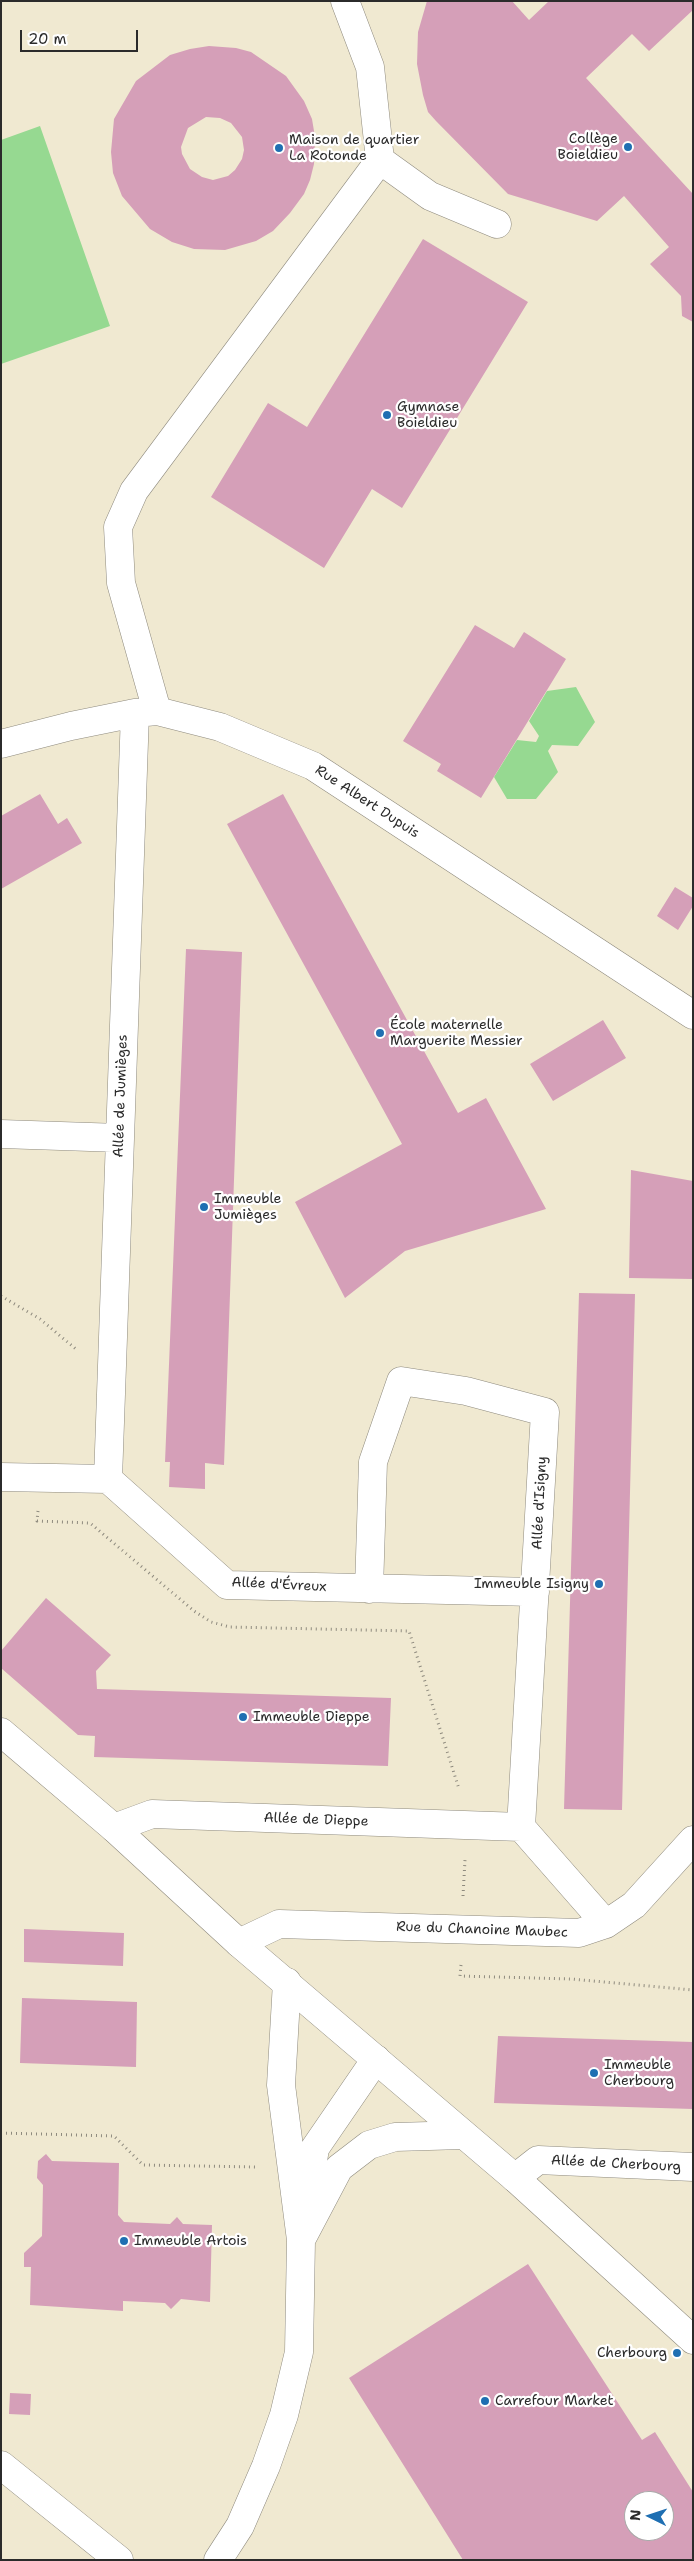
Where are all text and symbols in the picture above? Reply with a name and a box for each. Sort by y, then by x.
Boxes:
scale bar [22,20,140,52]
text: 20 m [28,29,67,49]
place label: Collège Boieldieu [558,131,618,164]
place label: Maison de quartier La Rotonde [289,132,419,164]
marker: Collège Boieldieu [622,141,634,153]
marker: Maison de quartier La Rotonde [273,142,285,154]
place label: Gymnase Boieldieu [397,399,459,432]
marker: Gymnase Boieldieu [381,409,393,421]
street label: Rue Albert Dupuis [312,762,422,842]
place label: École maternelle Marguerite Messier [390,1017,523,1050]
marker: École maternelle Marguerite Messier [374,1027,386,1039]
street label: Allée de Jumièges [110,1034,132,1158]
place label: Immeuble Jumièges [214,1191,281,1224]
marker: Immeuble Jumièges [198,1201,210,1213]
street label: Allée d'Isigny [529,1456,551,1550]
street label: Allée d'Évreux [231,1574,327,1596]
place label: Immeuble Isigny [474,1576,589,1592]
marker: Immeuble Isigny [593,1578,605,1590]
place label: Immeuble Dieppe [253,1709,370,1725]
marker: Immeuble Dieppe [237,1711,249,1723]
street label: Allée de Dieppe [263,1810,369,1830]
street label: Rue du Chanoine Maubec [396,1919,568,1941]
place label: Immeuble Cherbourg [604,2057,674,2090]
marker: Immeuble Cherbourg [588,2067,600,2079]
street label: Allée de Cherbourg [550,2152,682,2176]
place label: Immeuble Artois [134,2233,247,2249]
marker: Immeuble Artois [118,2235,130,2247]
place label: Cherbourg [597,2345,667,2361]
marker: Cherbourg [671,2347,683,2359]
place label: Carrefour Market [495,2393,614,2409]
marker: Carrefour Market [479,2395,491,2407]
north arrow [624,2491,674,2541]
text: N [626,2509,644,2521]

